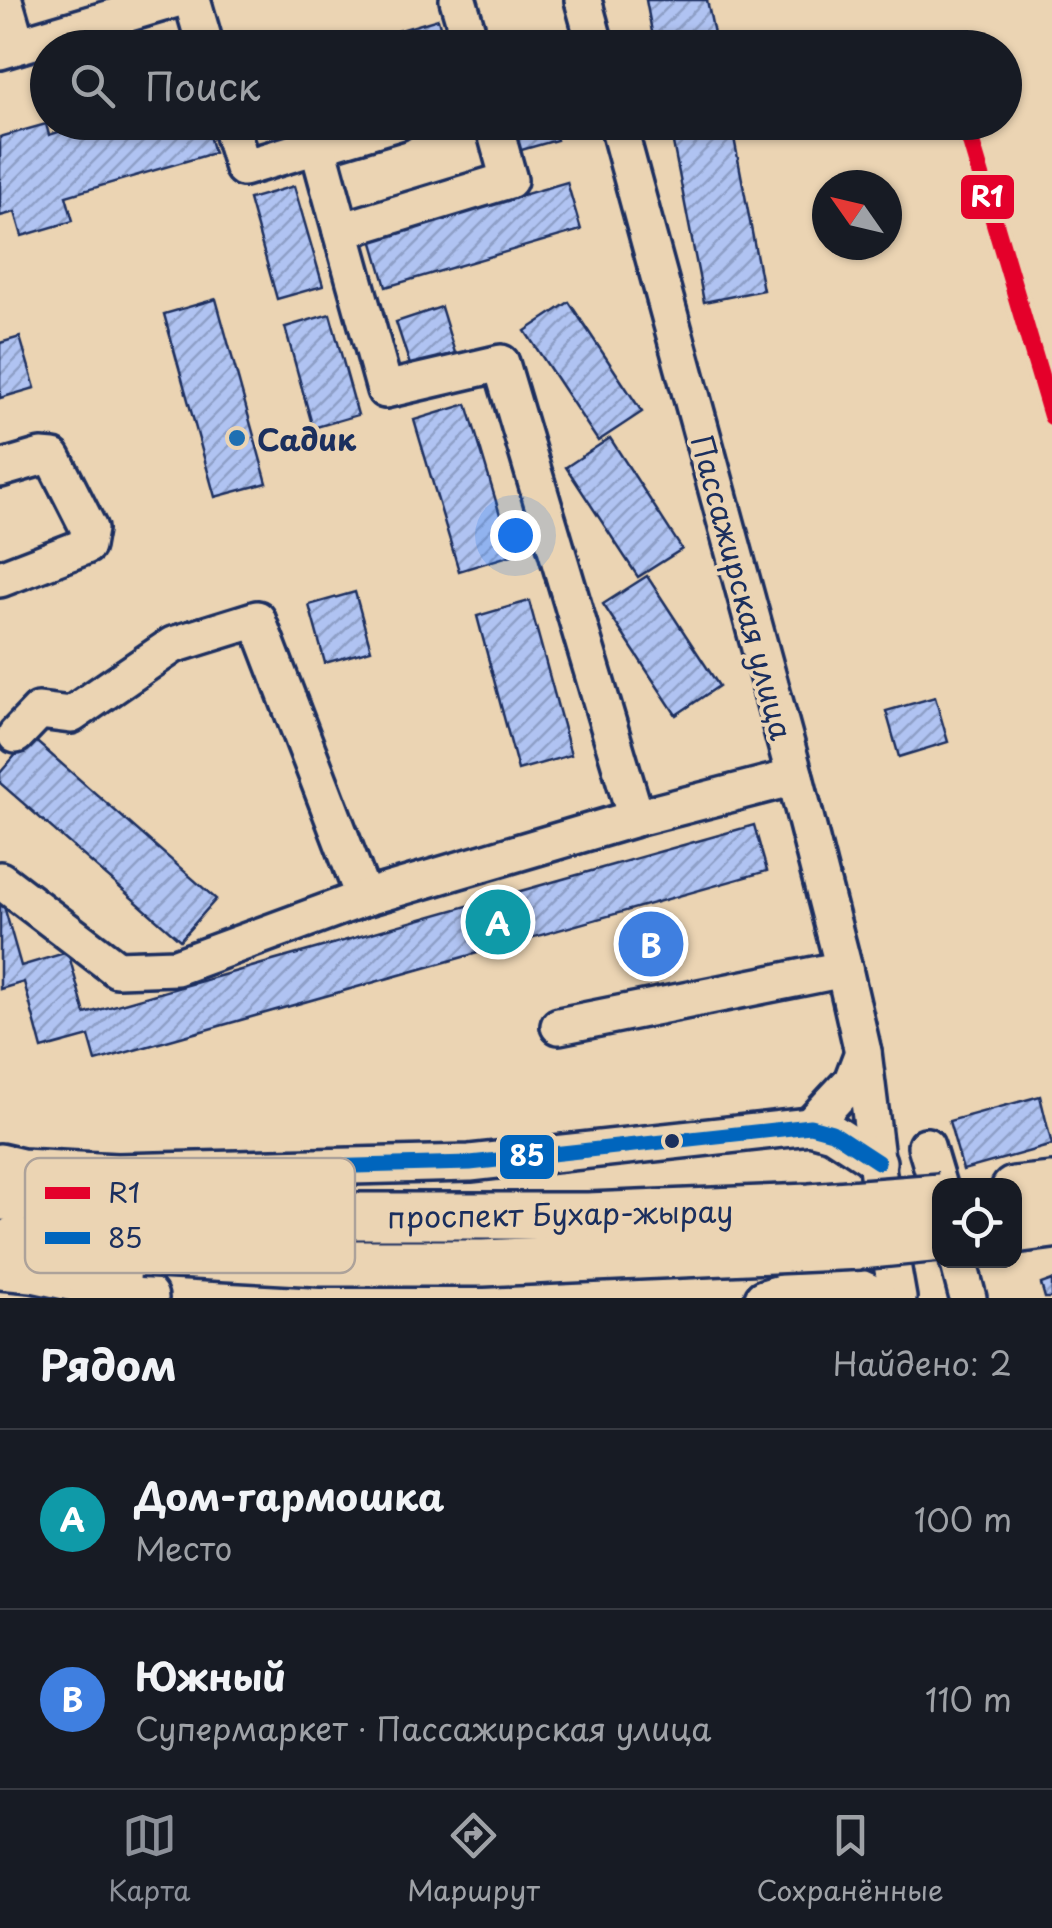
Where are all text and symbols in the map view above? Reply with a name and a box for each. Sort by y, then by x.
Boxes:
search box [30,30,1022,140]
text: Поиск [145,57,260,114]
icon: search [65,58,120,113]
north arrow [812,170,902,260]
line badge: R1 [959,173,1016,221]
text: R1 [971,174,1003,217]
place label: Садик [257,416,357,461]
marker: Садик [226,427,248,449]
street label: Пассажирская улица [681,430,805,745]
your location [490,510,541,561]
pin: A [466,884,530,960]
pin: B [618,906,684,982]
unlabelled marker [662,1131,682,1151]
line badge: 85 [498,1133,556,1181]
text: 85 [509,1133,545,1176]
legend [25,1158,355,1273]
text: R1 [108,1170,140,1213]
map controls [932,1178,1022,1268]
button: locate [932,1178,1022,1268]
street label: проспект Бухар-жырау [387,1187,733,1239]
text: 85 [108,1215,143,1258]
text: Рядом [40,1332,177,1395]
text: Найдено: 2 [833,1339,1012,1387]
text: Дом-гармошка [135,1467,444,1524]
text: A [60,1495,85,1543]
text: 100 m [914,1495,1012,1543]
text: Место [135,1524,232,1572]
text: Южный [135,1647,286,1704]
text: B [62,1675,83,1723]
text: 110 m [925,1675,1012,1723]
text: Супермаркет · Пассажирская улица [135,1704,711,1752]
tab: Карта [108,1808,191,1911]
tab: Маршрут [407,1808,540,1911]
tab: Сохранённые [756,1808,944,1911]

